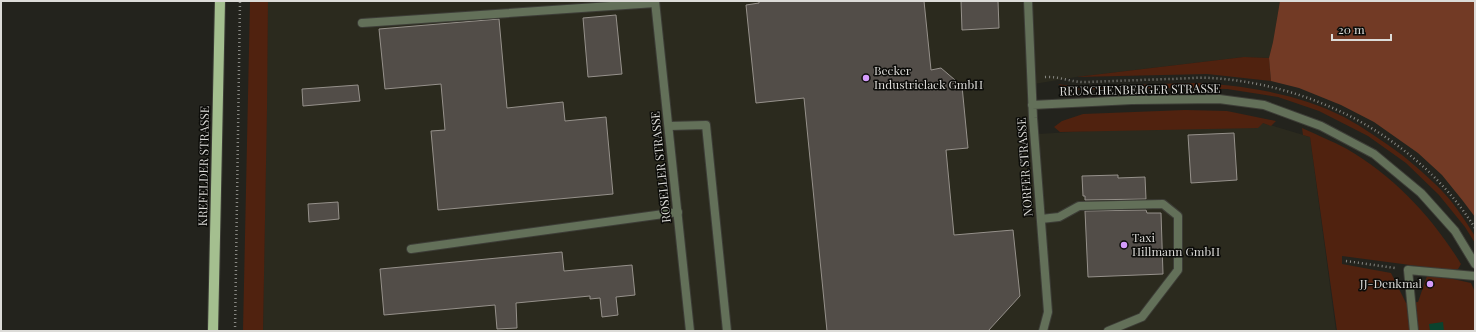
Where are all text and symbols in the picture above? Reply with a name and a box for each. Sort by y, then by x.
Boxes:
scale bar [1332,16,1391,42]
text: 20 m [1338,21,1365,37]
place label: Becker Industrielack GmbH [874,62,983,92]
marker: Becker Industrielack GmbH [861,73,871,83]
street label: REUSCHENBERGER STRASSE [1059,80,1221,98]
street label: KREFELDER STRASSE [194,106,212,226]
street label: ROSELLER STRASSE [646,111,674,224]
street label: NORFER STRASSE [1013,117,1035,217]
place label: Taxi Hillmann GmbH [1132,229,1220,259]
marker: Taxi Hillmann GmbH [1119,240,1129,250]
place label: JJ-Denkmal [1359,275,1423,291]
marker: JJ-Denkmal [1425,279,1435,289]

